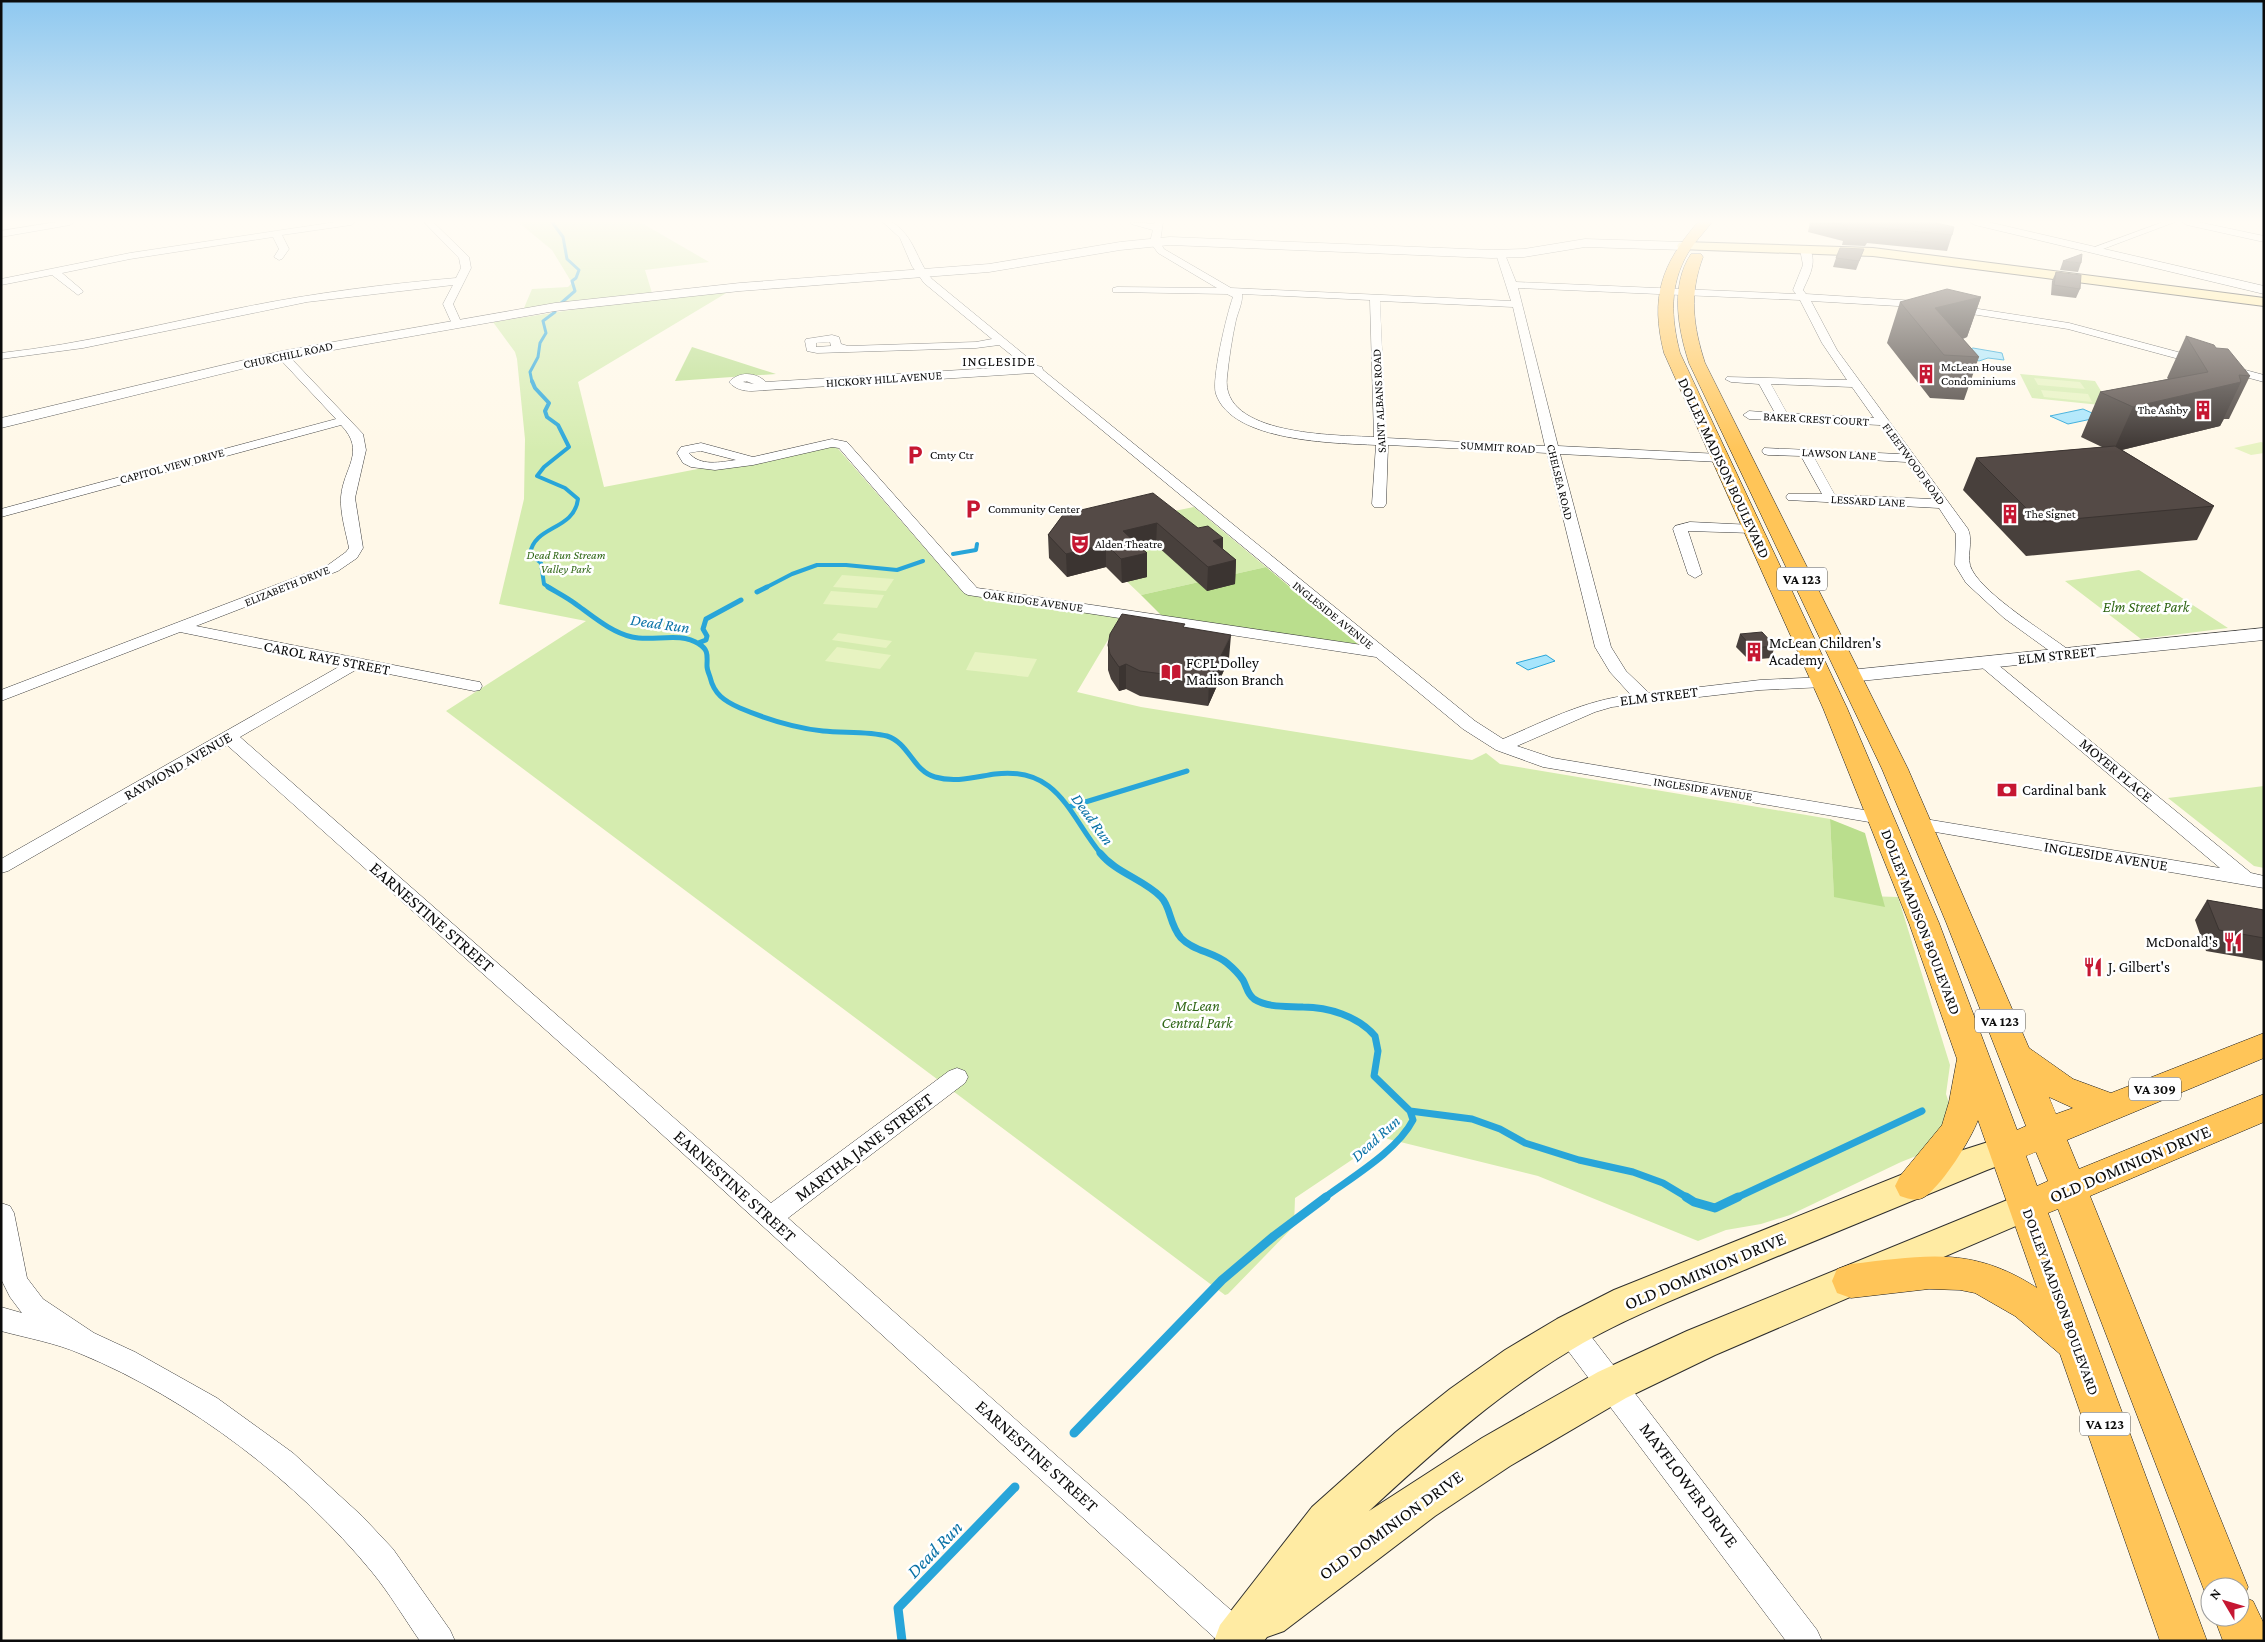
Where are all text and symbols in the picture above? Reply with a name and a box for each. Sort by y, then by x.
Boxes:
street label: CHURCHILL ROAD [242,339,334,371]
street label: SAINT ALBANS ROAD [1369,349,1389,453]
district label: INGLESIDE [962,353,1036,369]
place label: McLean House Condominiums [1941,360,2016,388]
building icon: McLean House Condominiums [1915,363,1937,385]
street label: HICKORY HILL AVENUE [826,368,943,390]
street label: DOLLEY MADISON BOULEVARD [1675,375,1773,561]
building icon: The Ashby [2192,399,2214,421]
place label: The Ashby [2138,403,2188,417]
street label: BAKER CREST COURT [1763,409,1870,429]
street label: FLEETWOOD ROAD [1880,420,1948,508]
street label: SUMMIT ROAD [1460,438,1536,456]
street label: CHELSEA ROAD [1544,443,1576,522]
parking icon: Cmty Ctr [904,444,926,466]
street label: CAPITOL VIEW DRIVE [118,445,226,487]
street label: LAWSON LANE [1801,445,1877,463]
place label: Cmty Ctr [930,448,974,462]
street label: LESSARD LANE [1830,492,1906,510]
parking icon: Community Center [962,498,984,520]
place label: Community Center [988,502,1081,516]
building icon: The Signet [1999,503,2021,525]
place label: The Signet [2025,507,2077,521]
theatre icon: Alden Theatre [1069,533,1091,555]
place label: Alden Theatre [1095,537,1162,551]
park label: Dead Run Stream Valley Park [527,548,606,576]
street label: ELIZABETH DRIVE [242,562,332,609]
road number: VA 123 [1777,568,1827,590]
street label: INGLESIDE AVENUE [1290,578,1377,652]
street label: OAK RIDGE AVENUE [982,587,1084,615]
park label: Elm Street Park [2103,599,2191,615]
water label: Dead Run [629,611,691,636]
place label: McLean Children's Academy [1769,635,1881,669]
street label: CAROL RAYE STREET [263,638,391,678]
building icon: McLean Children's Academy [1743,641,1765,663]
street label: ELM STREET [2017,643,2097,667]
place label: FCPL Dolley Madison Branch [1186,655,1284,688]
library icon: FCPL Dolley Madison Branch [1160,661,1182,683]
street label: ELM STREET [1619,683,1699,709]
street label: RAYMOND AVENUE [121,729,235,803]
street label: MOYER PLACE [2076,735,2156,805]
street label: INGLESIDE AVENUE [1653,774,1754,804]
bank icon: Cardinal bank [1996,779,2018,801]
place label: Cardinal bank [2022,782,2107,798]
water label: Dead Run [1068,790,1117,848]
street label: DOLLEY MADISON BOULEVARD [1878,827,1964,1017]
street label: INGLESIDE AVENUE [2043,838,2169,874]
street label: EARNESTINE STREET [366,858,498,976]
restaurant icon: McDonald's [2222,931,2244,953]
place label: McDonald's [2146,934,2218,950]
restaurant icon: J. Gilbert's [2082,956,2104,978]
place label: J. Gilbert's [2106,959,2170,976]
park label: McLean Central Park [1162,998,1234,1031]
road number: VA 123 [1975,1009,2025,1032]
road number: VA 309 [2129,1078,2181,1100]
street label: MARTHA JANE STREET [791,1088,937,1206]
water label: Dead Run [1348,1112,1403,1165]
street label: OLD DOMINION DRIVE [2047,1121,2214,1207]
street label: EARNESTINE STREET [670,1126,800,1246]
street label: DOLLEY MADISON BOULEVARD [2020,1207,2102,1397]
street label: OLD DOMINION DRIVE [1622,1228,1789,1314]
street label: EARNESTINE STREET [972,1396,1102,1516]
road number: VA 123 [2080,1412,2130,1436]
street label: MAYFLOWER DRIVE [1636,1419,1742,1551]
street label: OLD DOMINION DRIVE [1315,1466,1467,1584]
water label: Dead Run [902,1517,966,1582]
north arrow [2200,1577,2250,1627]
text: N [2206,1585,2224,1603]

